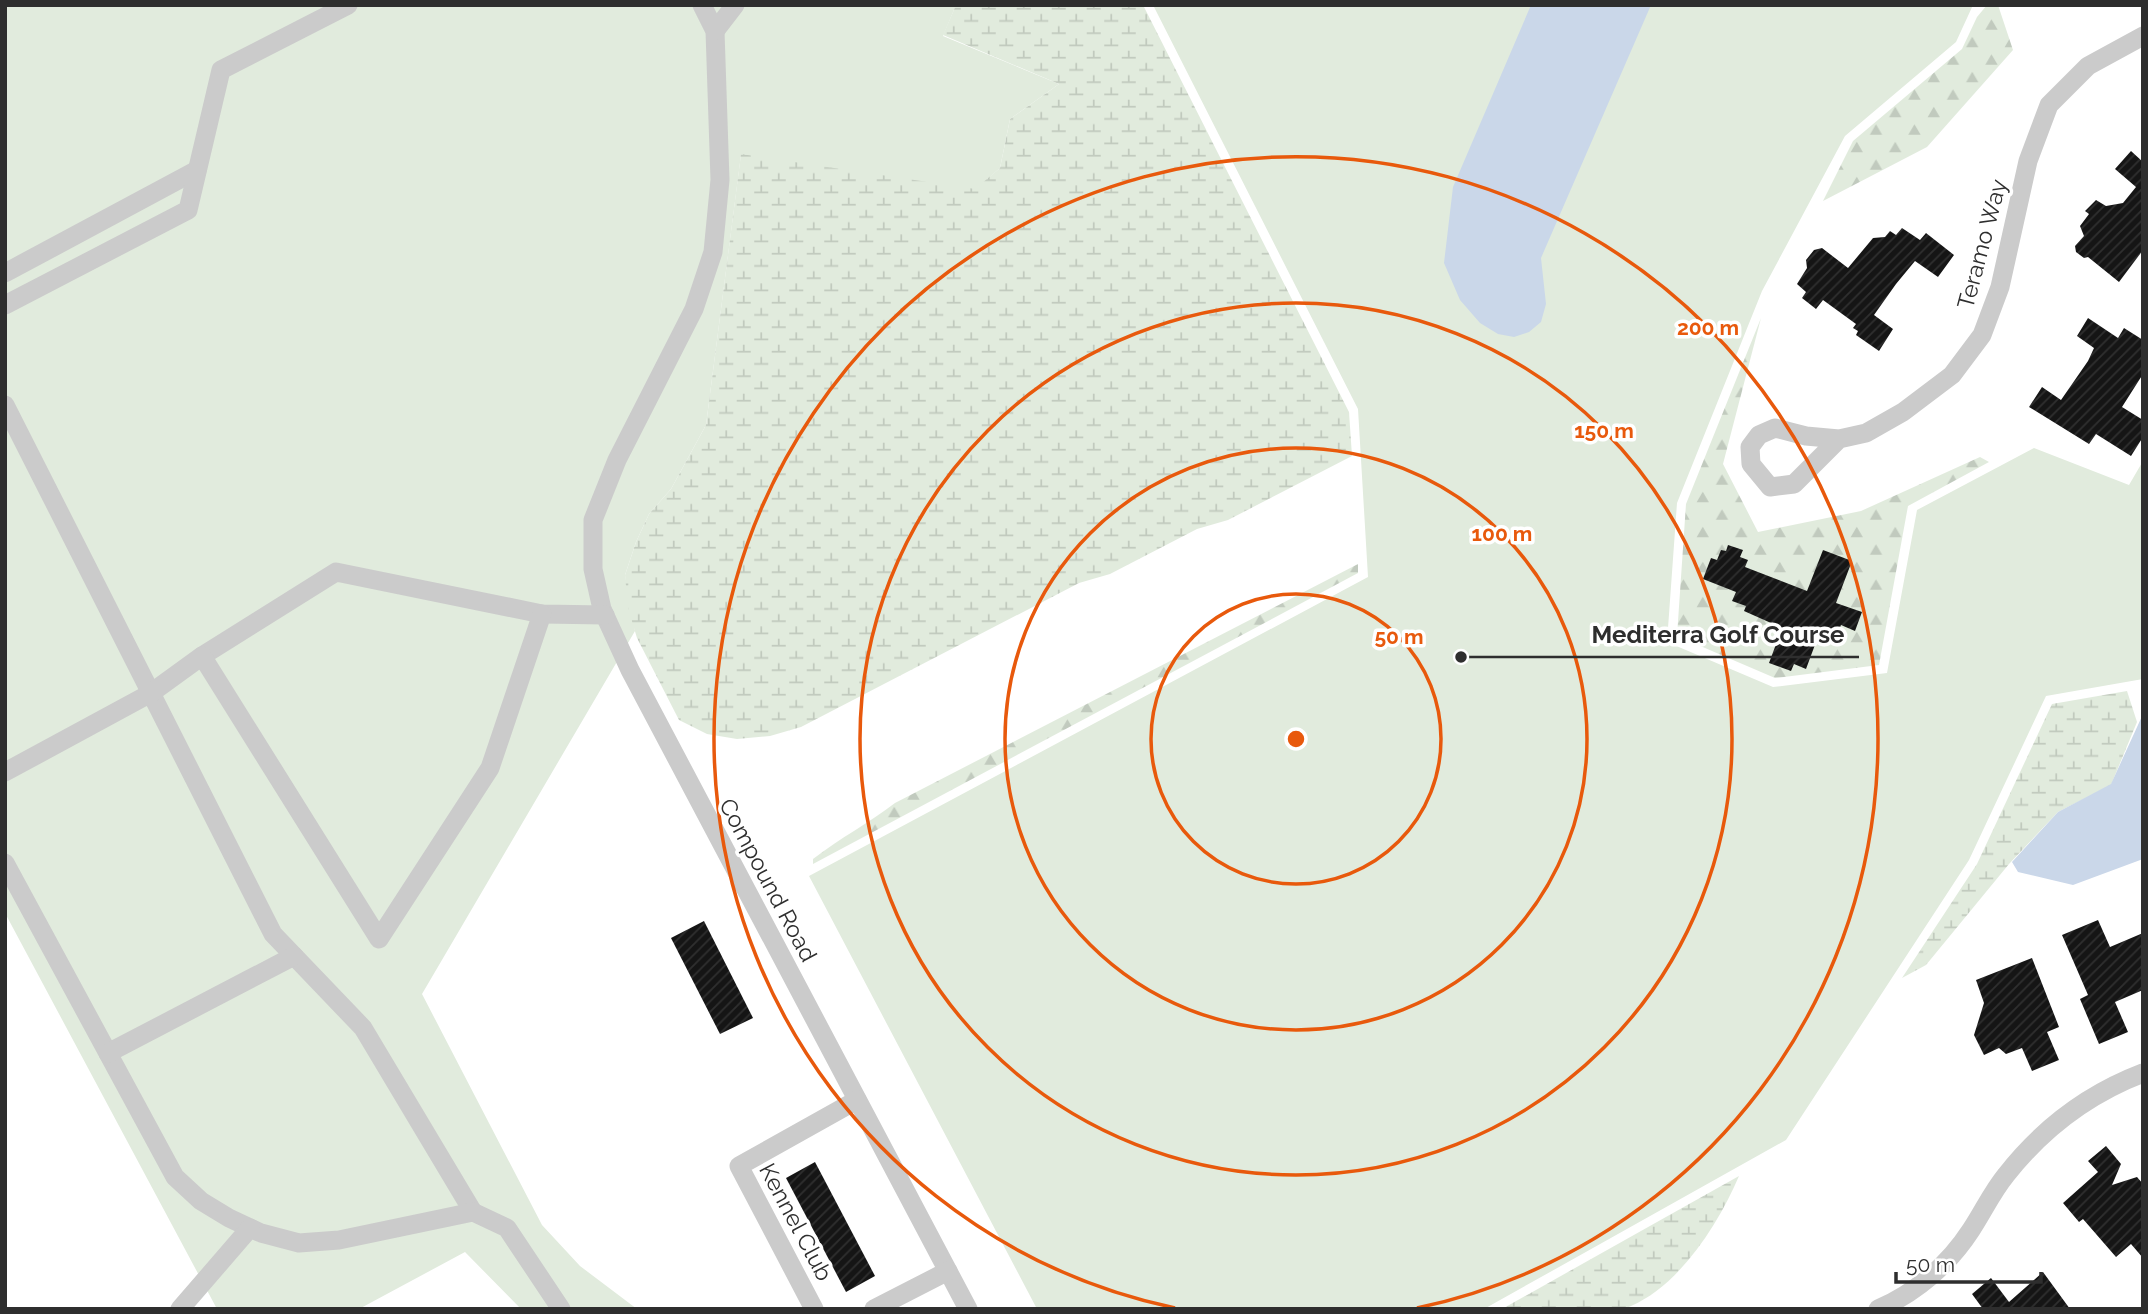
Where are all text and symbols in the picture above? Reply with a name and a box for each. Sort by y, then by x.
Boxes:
street label: Teramo Way [1951,176,2012,312]
text: 200 m [1677,315,1739,340]
text: 150 m [1574,418,1634,443]
text: 100 m [1472,521,1532,546]
callout: Mediterra Golf Course [1578,612,1859,657]
text: Mediterra Golf Course [1592,620,1844,649]
text: 50 m [1374,624,1424,649]
centre of rings [1284,727,1308,751]
street label: Compound Road [714,794,823,966]
street label: Kennel Club [754,1158,839,1285]
scale bar [1896,1240,2041,1284]
text: 50 m [1906,1252,1955,1277]

